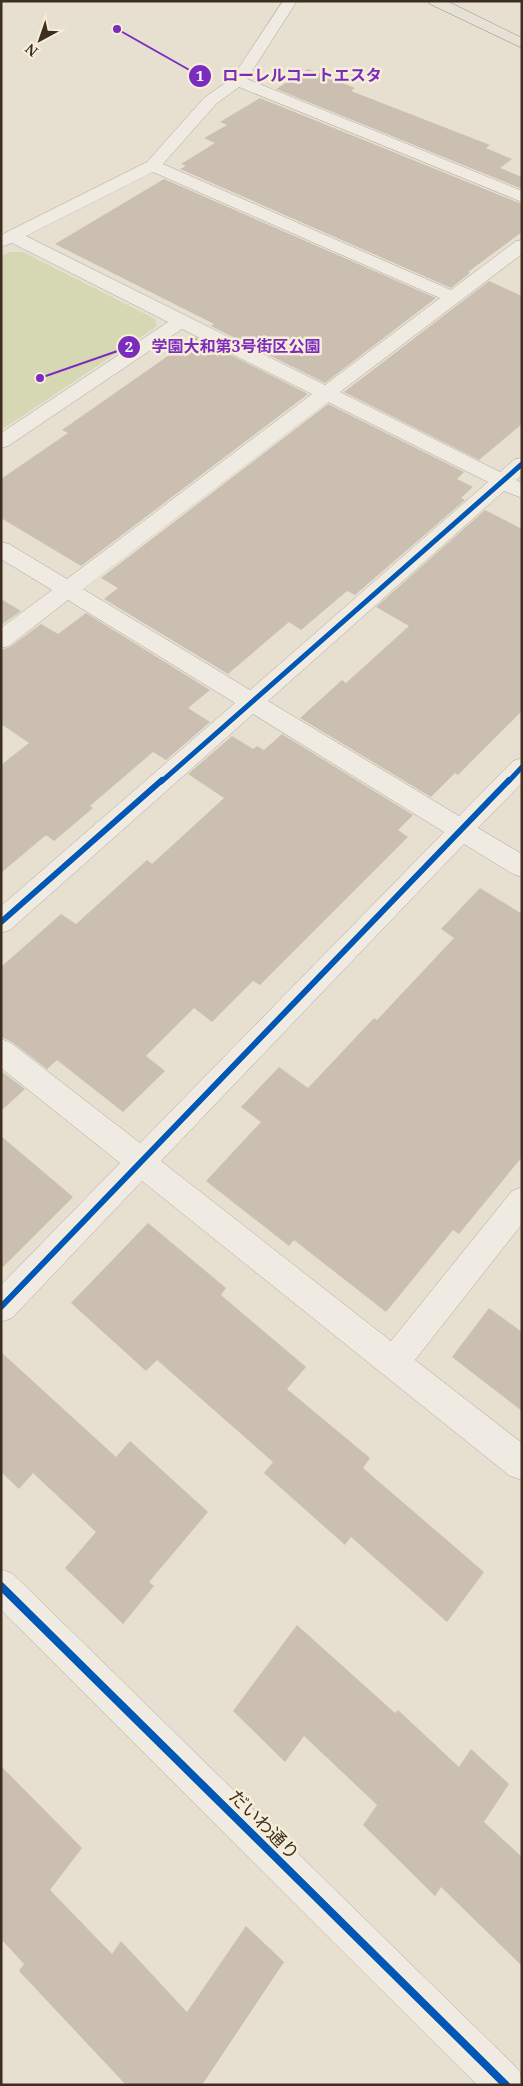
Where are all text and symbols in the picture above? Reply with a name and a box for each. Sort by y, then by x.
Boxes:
north arrow [15,15,65,65]
text: N [21,40,42,61]
callout: ローレルコートエスタ [187,60,392,91]
text: ローレルコートエスタ [222,64,382,86]
text: 1 [196,65,204,85]
callout: 学園大和第3号街区公園 [116,331,330,362]
text: 学園大和第3号街区公園 [151,335,321,357]
text: 2 [125,336,133,356]
street label: だいわ通り [224,1784,305,1865]

